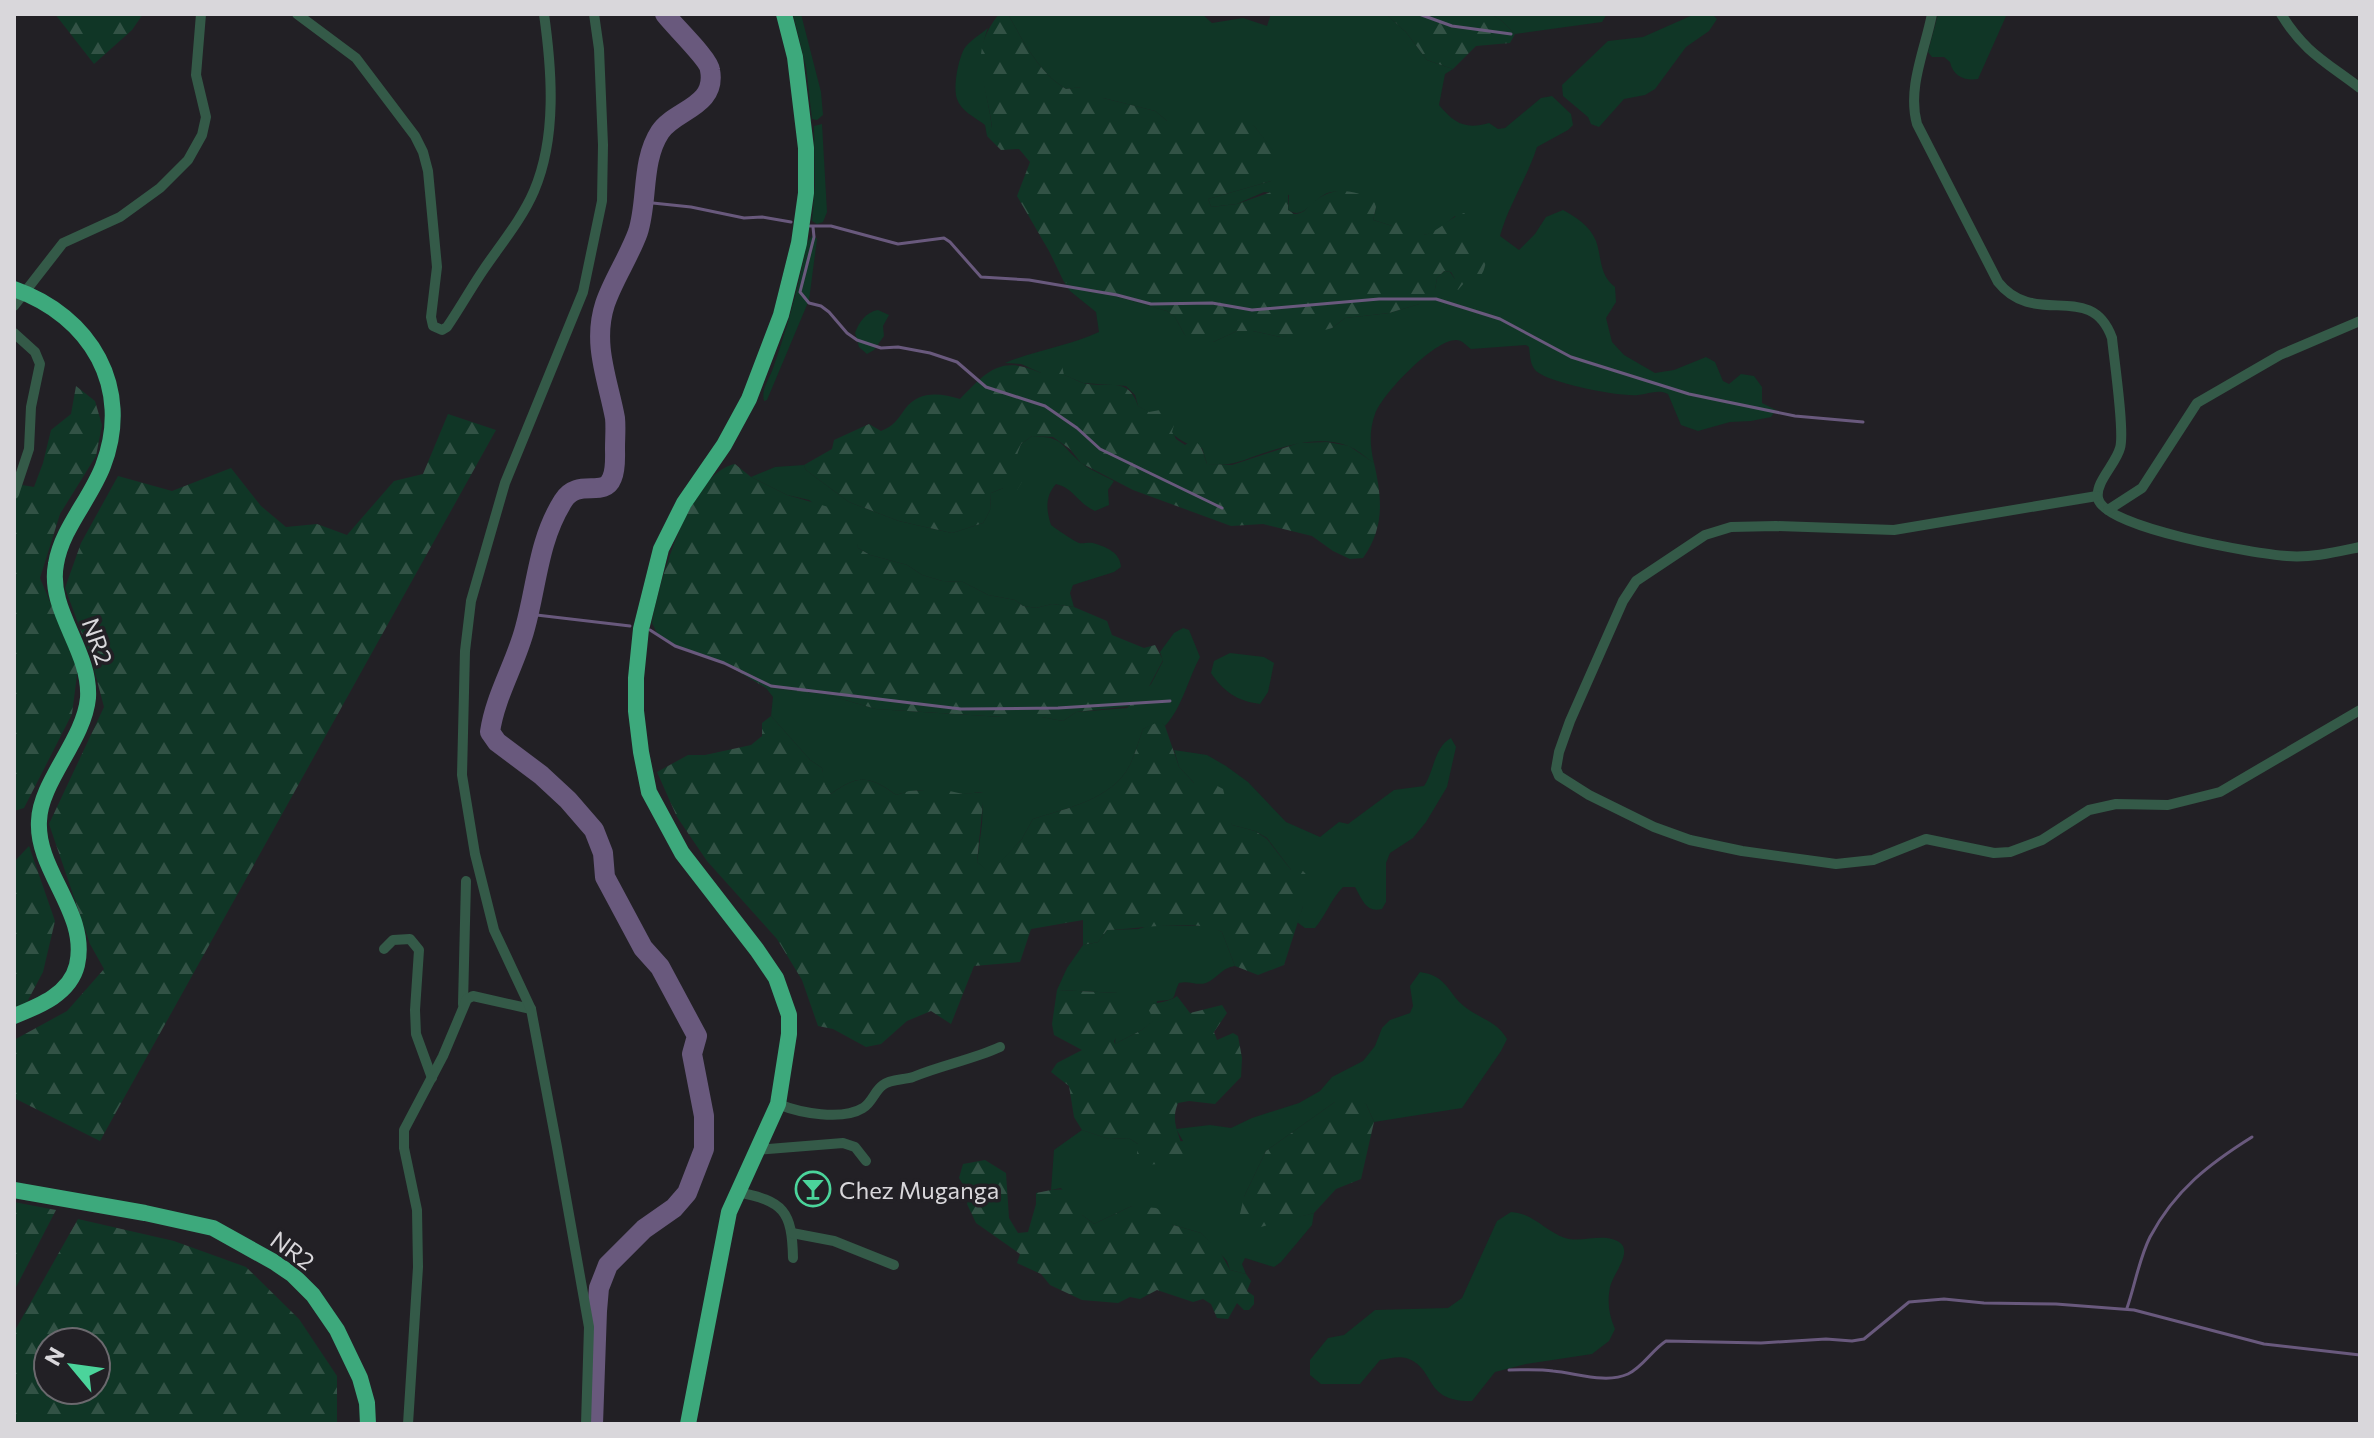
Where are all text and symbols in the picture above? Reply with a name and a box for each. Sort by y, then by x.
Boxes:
street label: NR2 [77,614,119,668]
bar icon: Chez Muganga [794,1170,832,1208]
place label: Chez Muganga [839,1175,999,1204]
street label: NR2 [265,1224,321,1276]
north arrow [32,1326,112,1406]
text: N [38,1342,70,1370]

